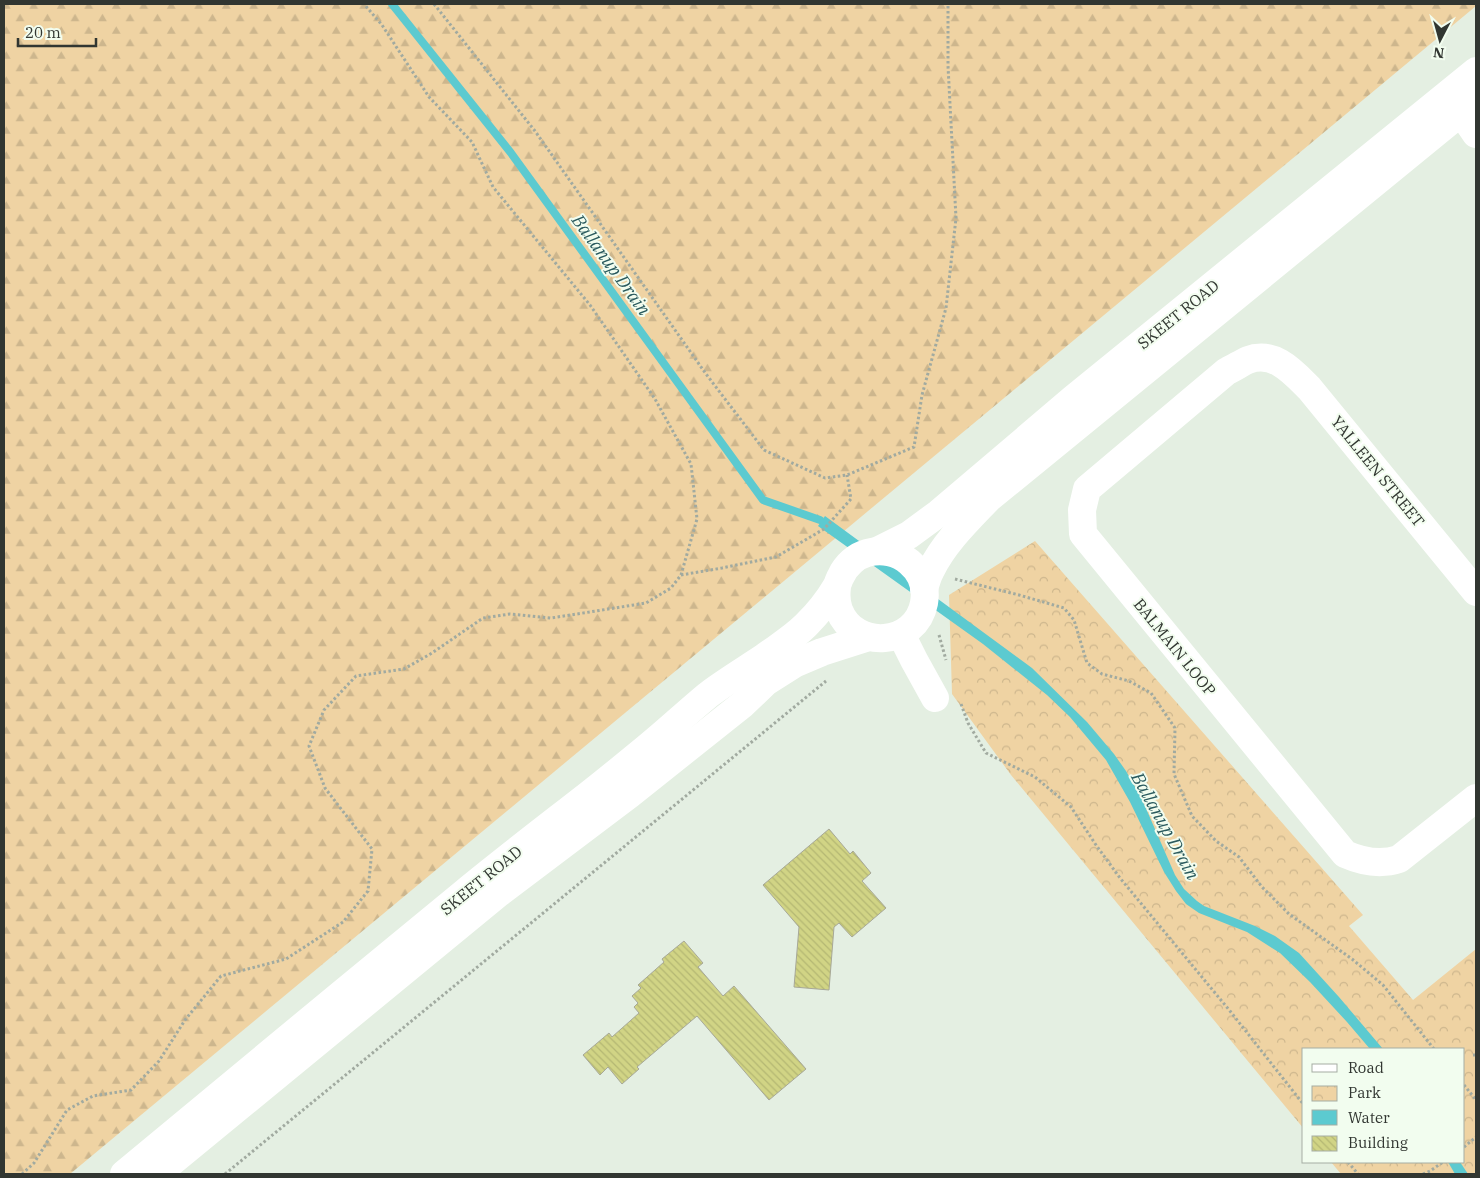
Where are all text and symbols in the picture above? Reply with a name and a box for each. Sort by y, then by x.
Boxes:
scale bar [18,15,95,47]
north arrow [1415,15,1465,65]
text: 20 m [25,23,61,42]
text: N [1432,43,1445,62]
water label: Ballanup Drain [566,209,656,320]
street label: SKEET ROAD [1133,275,1223,353]
street label: YALLEEN STREET [1327,411,1429,531]
street label: BALMAIN LOOP [1130,594,1220,700]
water label: Ballanup Drain [1126,767,1205,884]
street label: SKEET ROAD [436,841,526,919]
legend [1302,1048,1465,1163]
text: Road [1348,1058,1384,1077]
text: Park [1348,1083,1381,1102]
text: Water [1348,1108,1390,1127]
text: Building [1348,1133,1408,1152]

